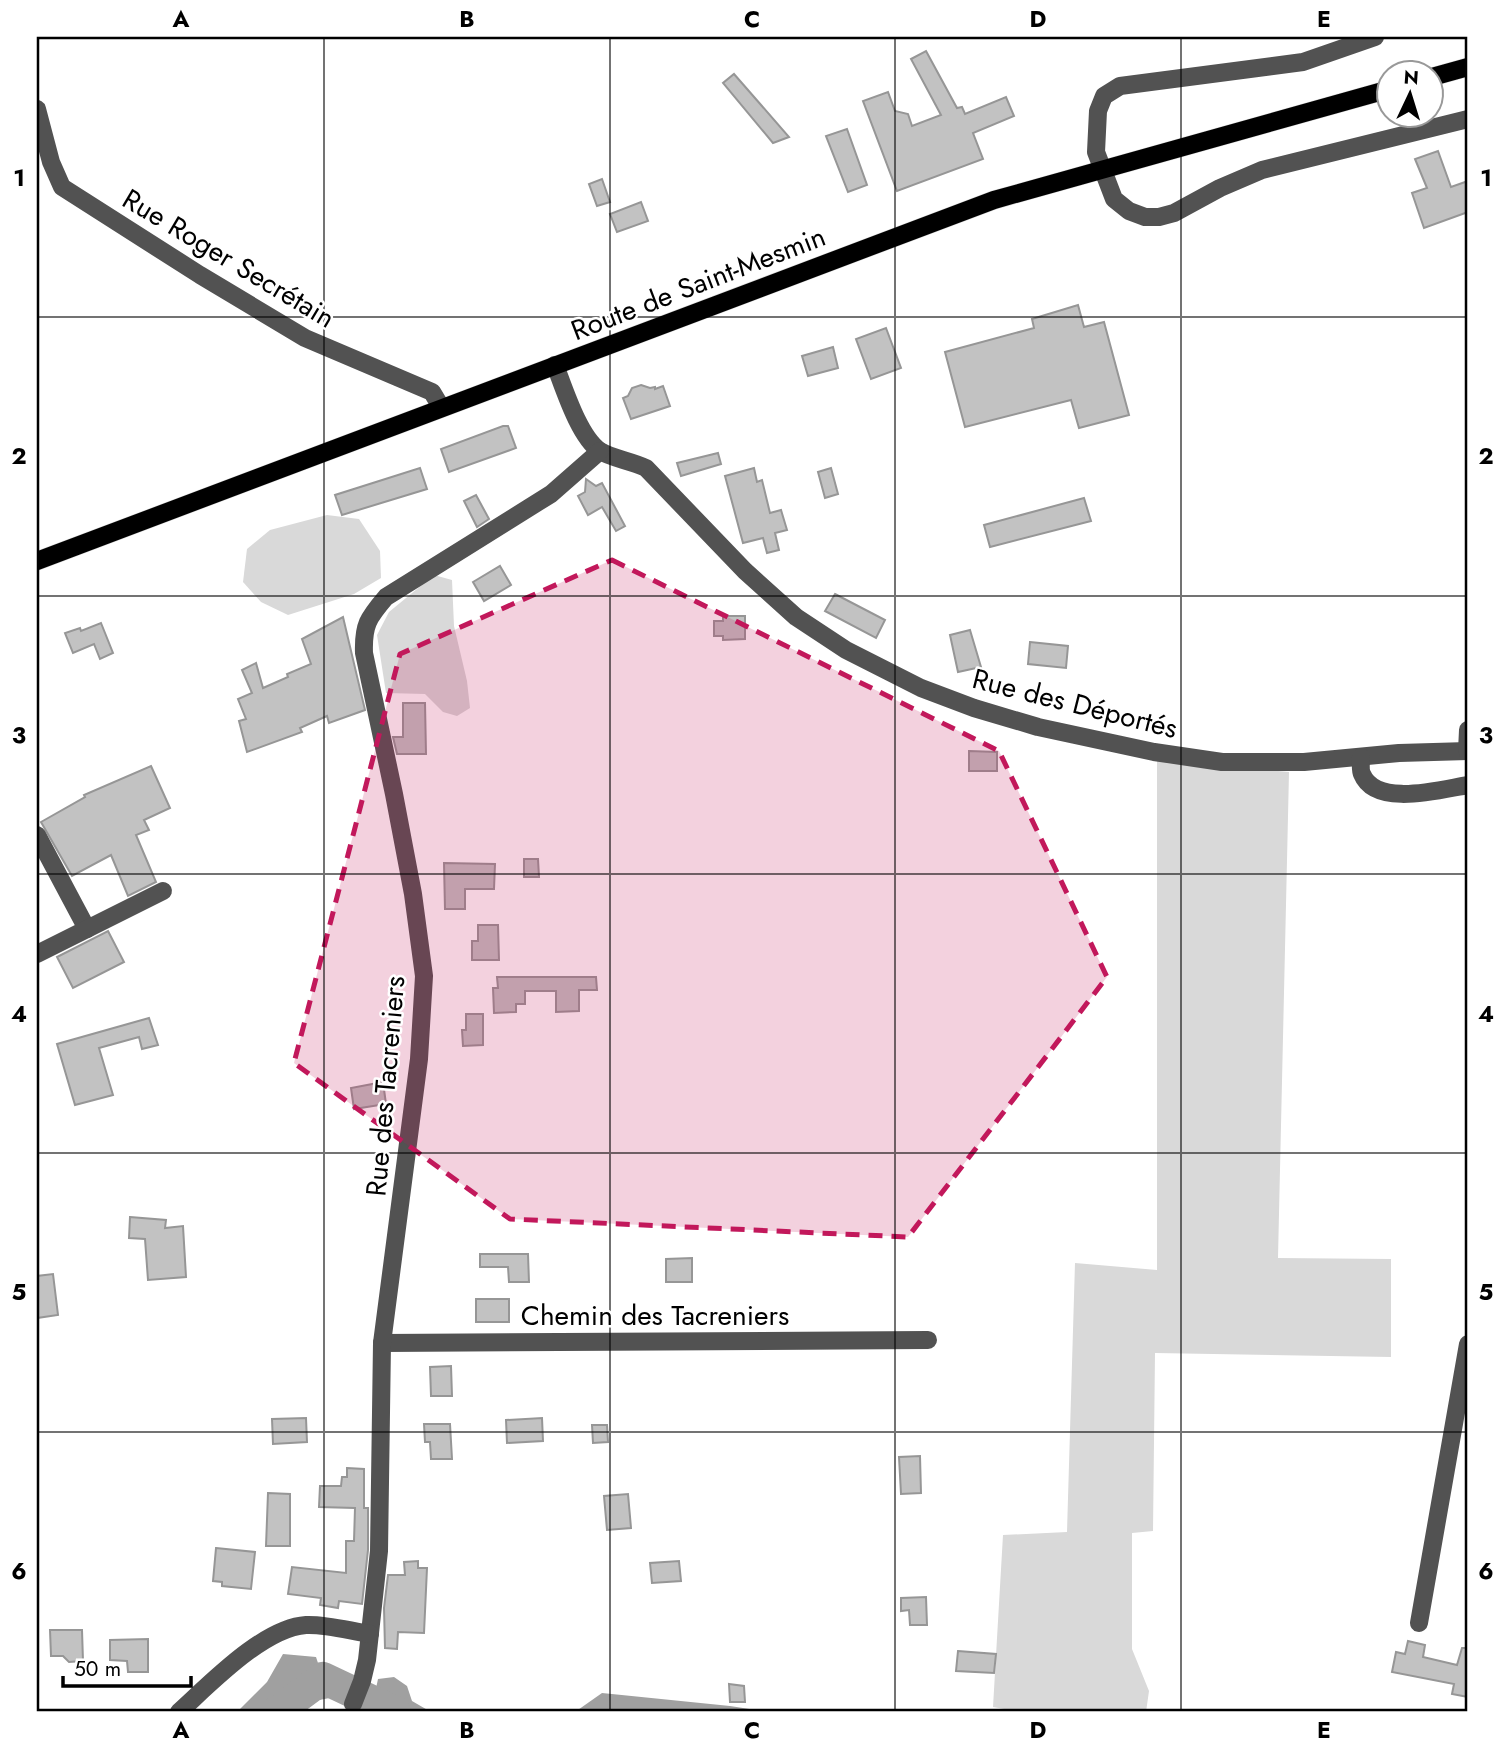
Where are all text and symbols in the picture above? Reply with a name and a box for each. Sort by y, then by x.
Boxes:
text: A [172,2,190,36]
text: B [459,2,475,36]
text: C [744,2,760,36]
text: D [1030,2,1047,36]
text: E [1317,2,1331,36]
north arrow [1376,60,1446,130]
text: N [1403,64,1420,92]
text: 1 [13,161,25,195]
text: 1 [1480,161,1492,195]
street label: Rue Roger Secrétain [115,179,343,338]
street label: Route de Saint-Mesmin [565,216,831,351]
text: 2 [11,439,27,473]
text: 2 [1478,439,1494,473]
street label: Rue des Déportés [968,658,1182,749]
text: 3 [12,718,26,752]
text: 3 [1479,718,1493,752]
street label: Rue des Tacreniers [355,974,416,1198]
text: 4 [11,997,27,1031]
text: 4 [1478,997,1494,1031]
text: 5 [12,1275,26,1309]
text: 5 [1479,1275,1493,1309]
street label: Chemin des Tacreniers [521,1295,789,1336]
text: 6 [11,1554,27,1588]
text: 6 [1478,1554,1494,1588]
scale bar [63,1644,191,1688]
text: 50 m [74,1654,121,1684]
text: A [172,1713,190,1747]
text: B [459,1713,475,1747]
text: C [744,1713,760,1747]
text: D [1030,1713,1047,1747]
text: E [1317,1713,1331,1747]

